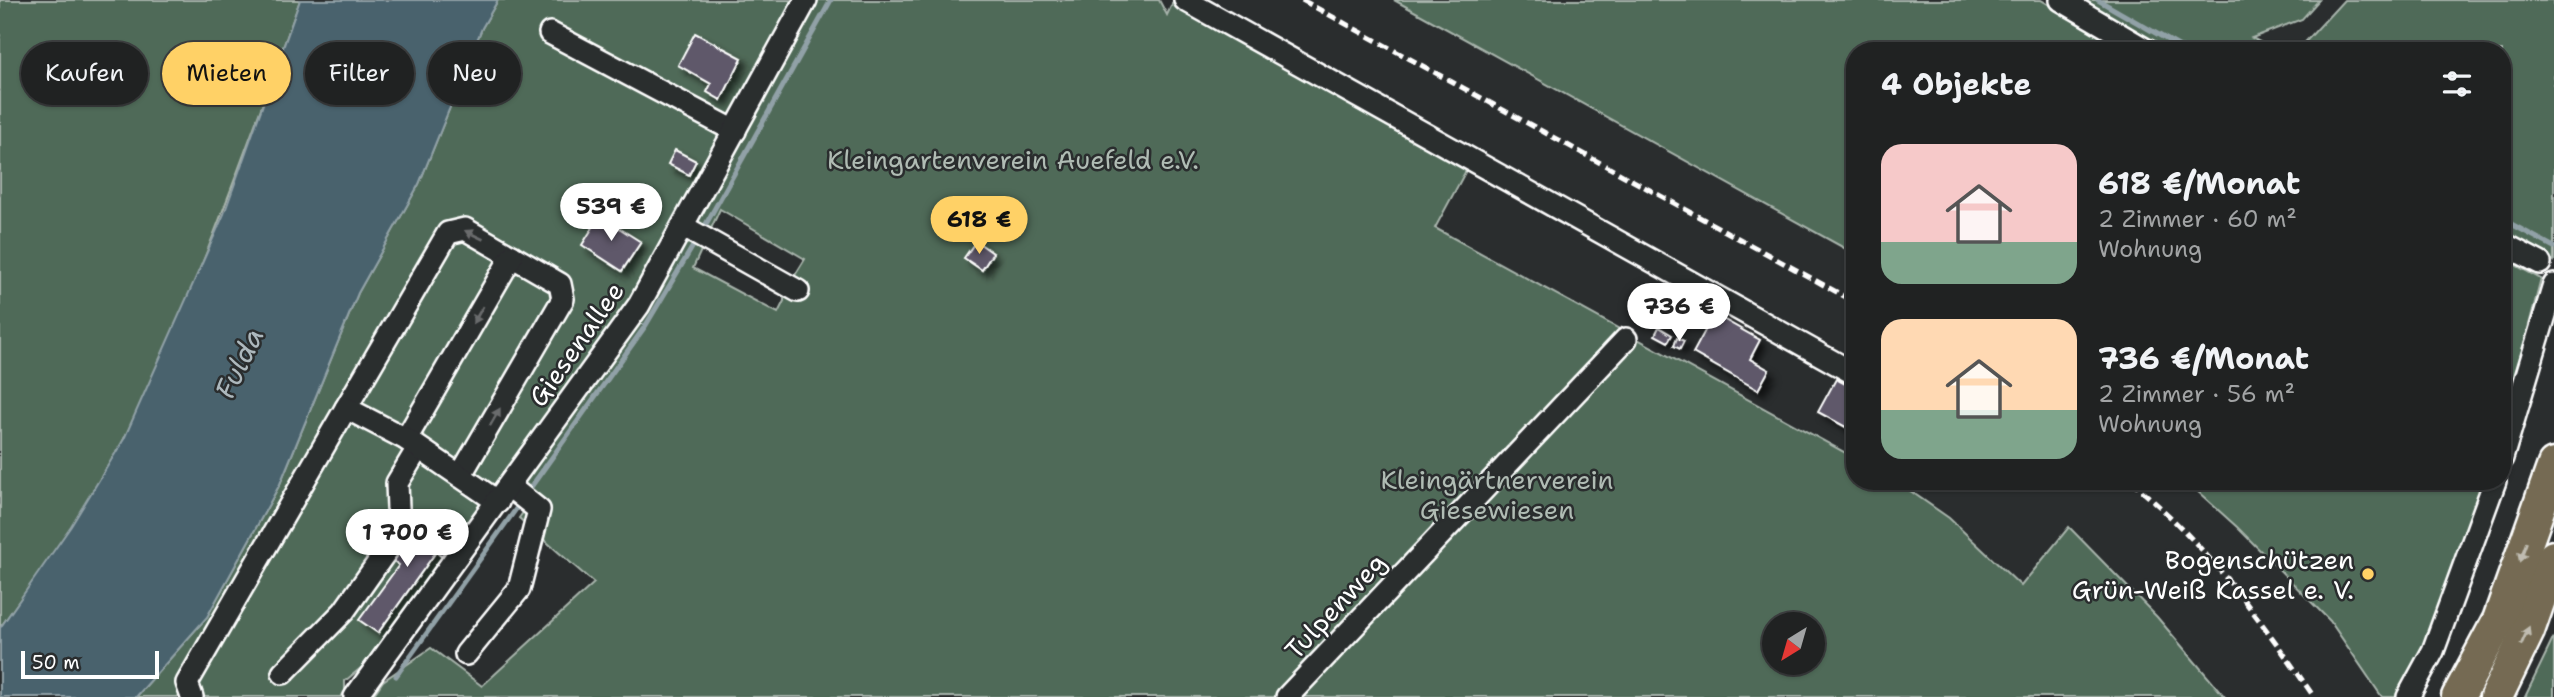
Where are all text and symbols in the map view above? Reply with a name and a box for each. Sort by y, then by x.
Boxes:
chip: Kaufen [21,42,148,105]
chip: Mieten [162,42,291,105]
chip: Filter [305,42,414,105]
chip: Neu [428,42,521,105]
text: 4 Objekte [1881,64,2031,105]
icon: filters [2438,65,2476,103]
park label: Kleingartenverein Auefeld e.V. [827,142,1199,177]
text: 618 €/Monat [2098,163,2300,204]
icon: home [1937,172,2021,256]
pin: 539 € [562,184,660,243]
text: 539 € [576,191,646,221]
pin: 618 € [930,196,1028,256]
text: 618 € [947,204,1011,234]
text: 2 Zimmer · 60 m² [2098,204,2297,234]
one-way arrow [463,229,483,241]
text: Wohnung [2098,234,2202,264]
street label: Giesenallee [520,275,632,413]
pin: 736 € [1630,284,1728,343]
text: 736 € [1643,291,1715,321]
one-way arrow [472,305,484,325]
water label: Fulda [206,321,272,405]
text: 736 €/Monat [2098,338,2309,379]
icon: home [1937,347,2021,431]
text: 2 Zimmer · 56 m² [2098,379,2295,409]
one-way arrow [488,408,501,427]
text: Wohnung [2098,409,2202,439]
park label: Kleingärtnerverein Giesewiesen [1380,462,1614,527]
pin: 1 700 € [342,510,472,569]
text: 1 700 € [362,517,452,547]
place label: Bogenschützen Grün-Weiß Kassel e. V. [2072,542,2354,607]
one-way arrow [2517,542,2528,563]
street label: Tulpenweg [1277,545,1393,667]
marker: Bogenschützen Grün-Weiß Kassel e. V. [2360,566,2376,582]
north arrow [1762,612,1825,676]
map controls [1762,612,1825,675]
one-way arrow [2520,625,2531,646]
scale bar [21,648,159,680]
text: 50 m [32,650,80,675]

